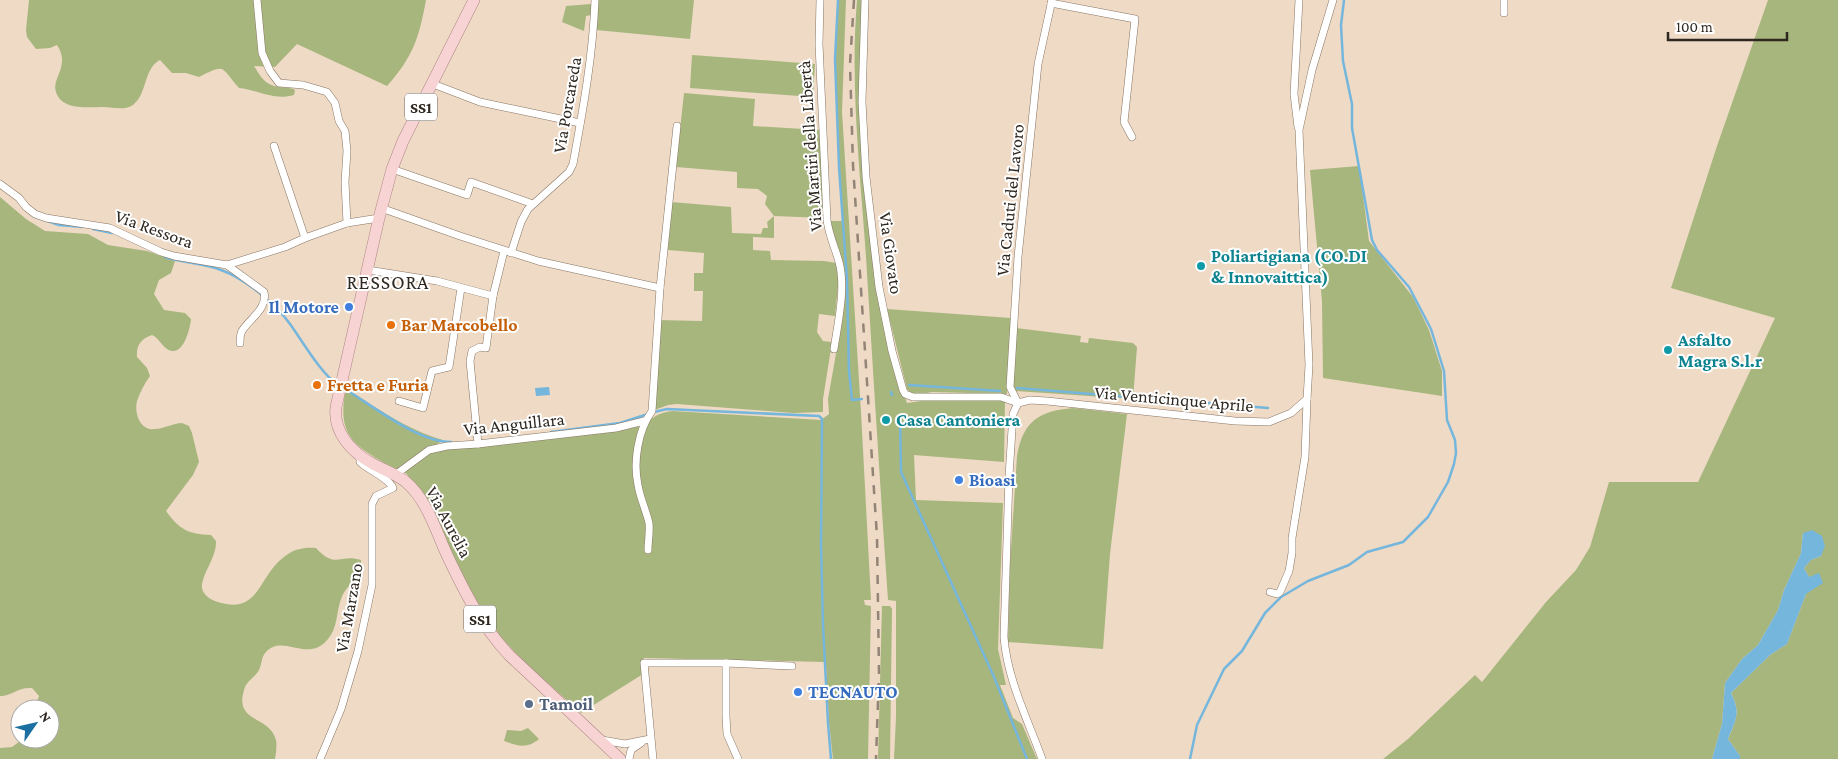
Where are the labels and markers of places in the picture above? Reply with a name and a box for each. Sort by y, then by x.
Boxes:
place label: Poliartigiana (CO.DI & Innovaittica) [1211,246,1367,288]
marker: Poliartigiana (CO.DI & Innovaittica) [1195,260,1207,272]
place label: Il Motore [268,297,339,317]
marker: Il Motore [343,301,355,313]
place label: Bar Marcobello [401,315,518,335]
marker: Bar Marcobello [385,319,397,331]
place label: Asfalto Magra S.l.r [1677,330,1762,371]
marker: Asfalto Magra S.l.r [1662,344,1674,356]
place label: Fretta e Furia [327,375,429,395]
marker: Fretta e Furia [311,379,323,391]
place label: Casa Cantoniera [896,410,1021,430]
marker: Casa Cantoniera [880,414,892,426]
place label: Bioasi [969,470,1016,490]
marker: Bioasi [953,474,965,486]
place label: TECNAUTO [808,682,898,702]
marker: TECNAUTO [792,686,804,698]
place label: Tamoil [539,694,593,714]
marker: Tamoil [523,698,535,710]

